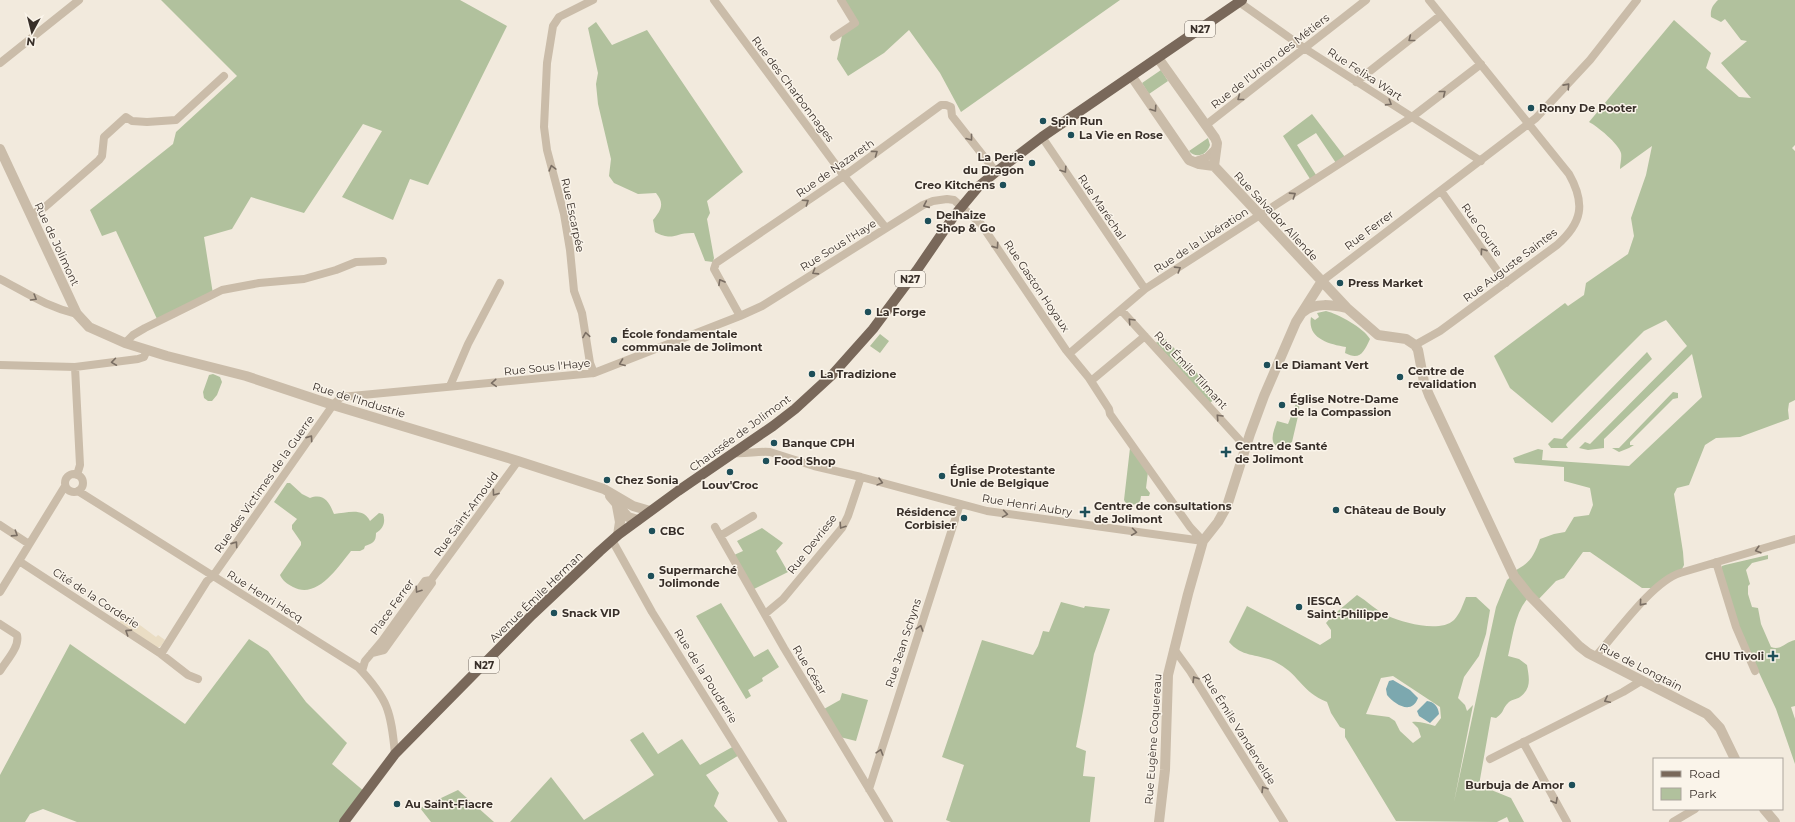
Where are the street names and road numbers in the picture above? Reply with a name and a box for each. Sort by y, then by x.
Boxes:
street label: Rue de l'Union des Métiers [1208,10,1333,112]
road number: N27 [1185,21,1215,37]
street label: Rue des Charbonnages [749,33,838,145]
street label: Rue Felixa Wart [1325,45,1406,104]
street label: Rue de Nazareth [793,136,877,200]
street label: Rue Salvador Allende [1231,168,1321,264]
street label: Rue Maréchal [1075,172,1129,242]
street label: Rue Escarpée [558,177,588,254]
street label: Rue de Jolimont [31,200,83,289]
street label: Rue Courte [1458,201,1506,260]
street label: Rue de la Libération [1151,204,1251,276]
street label: Rue Ferrer [1342,207,1396,253]
street label: Rue Sous l'Haye [797,216,879,274]
street label: Rue Auguste Saintes [1460,225,1560,305]
street label: Rue Gaston Hoyaux [1001,237,1073,335]
road number: N27 [895,271,925,287]
street label: Rue Émile Tilmant [1151,328,1231,412]
street label: Rue Sous l'Haye [503,355,591,379]
street label: Rue de l'Industrie [311,379,407,421]
street label: Chaussée de Jolimont [687,391,794,474]
street label: Rue des Victimes de la Guerre [211,412,317,556]
street label: Rue Saint-Arnould [431,469,501,559]
street label: Rue Henri Aubry [981,491,1073,519]
street label: Rue Devriese [784,511,840,577]
street label: Avenue Émile Herman [486,549,586,645]
street label: Cité de la Corderie [50,565,142,631]
street label: Rue Henri Hecq [224,567,306,625]
street label: Place Ferrer [367,576,417,638]
street label: Rue Jean Schyns [882,596,924,689]
street label: Rue de la Poudrerie [671,626,741,726]
street label: Rue de Longtain [1597,640,1685,694]
street label: Rue César [790,643,830,697]
road number: N27 [469,657,499,673]
street label: Rue Émile Vandervelde [1199,671,1279,788]
street label: Rue Eugène Coquereau [1141,673,1165,805]

